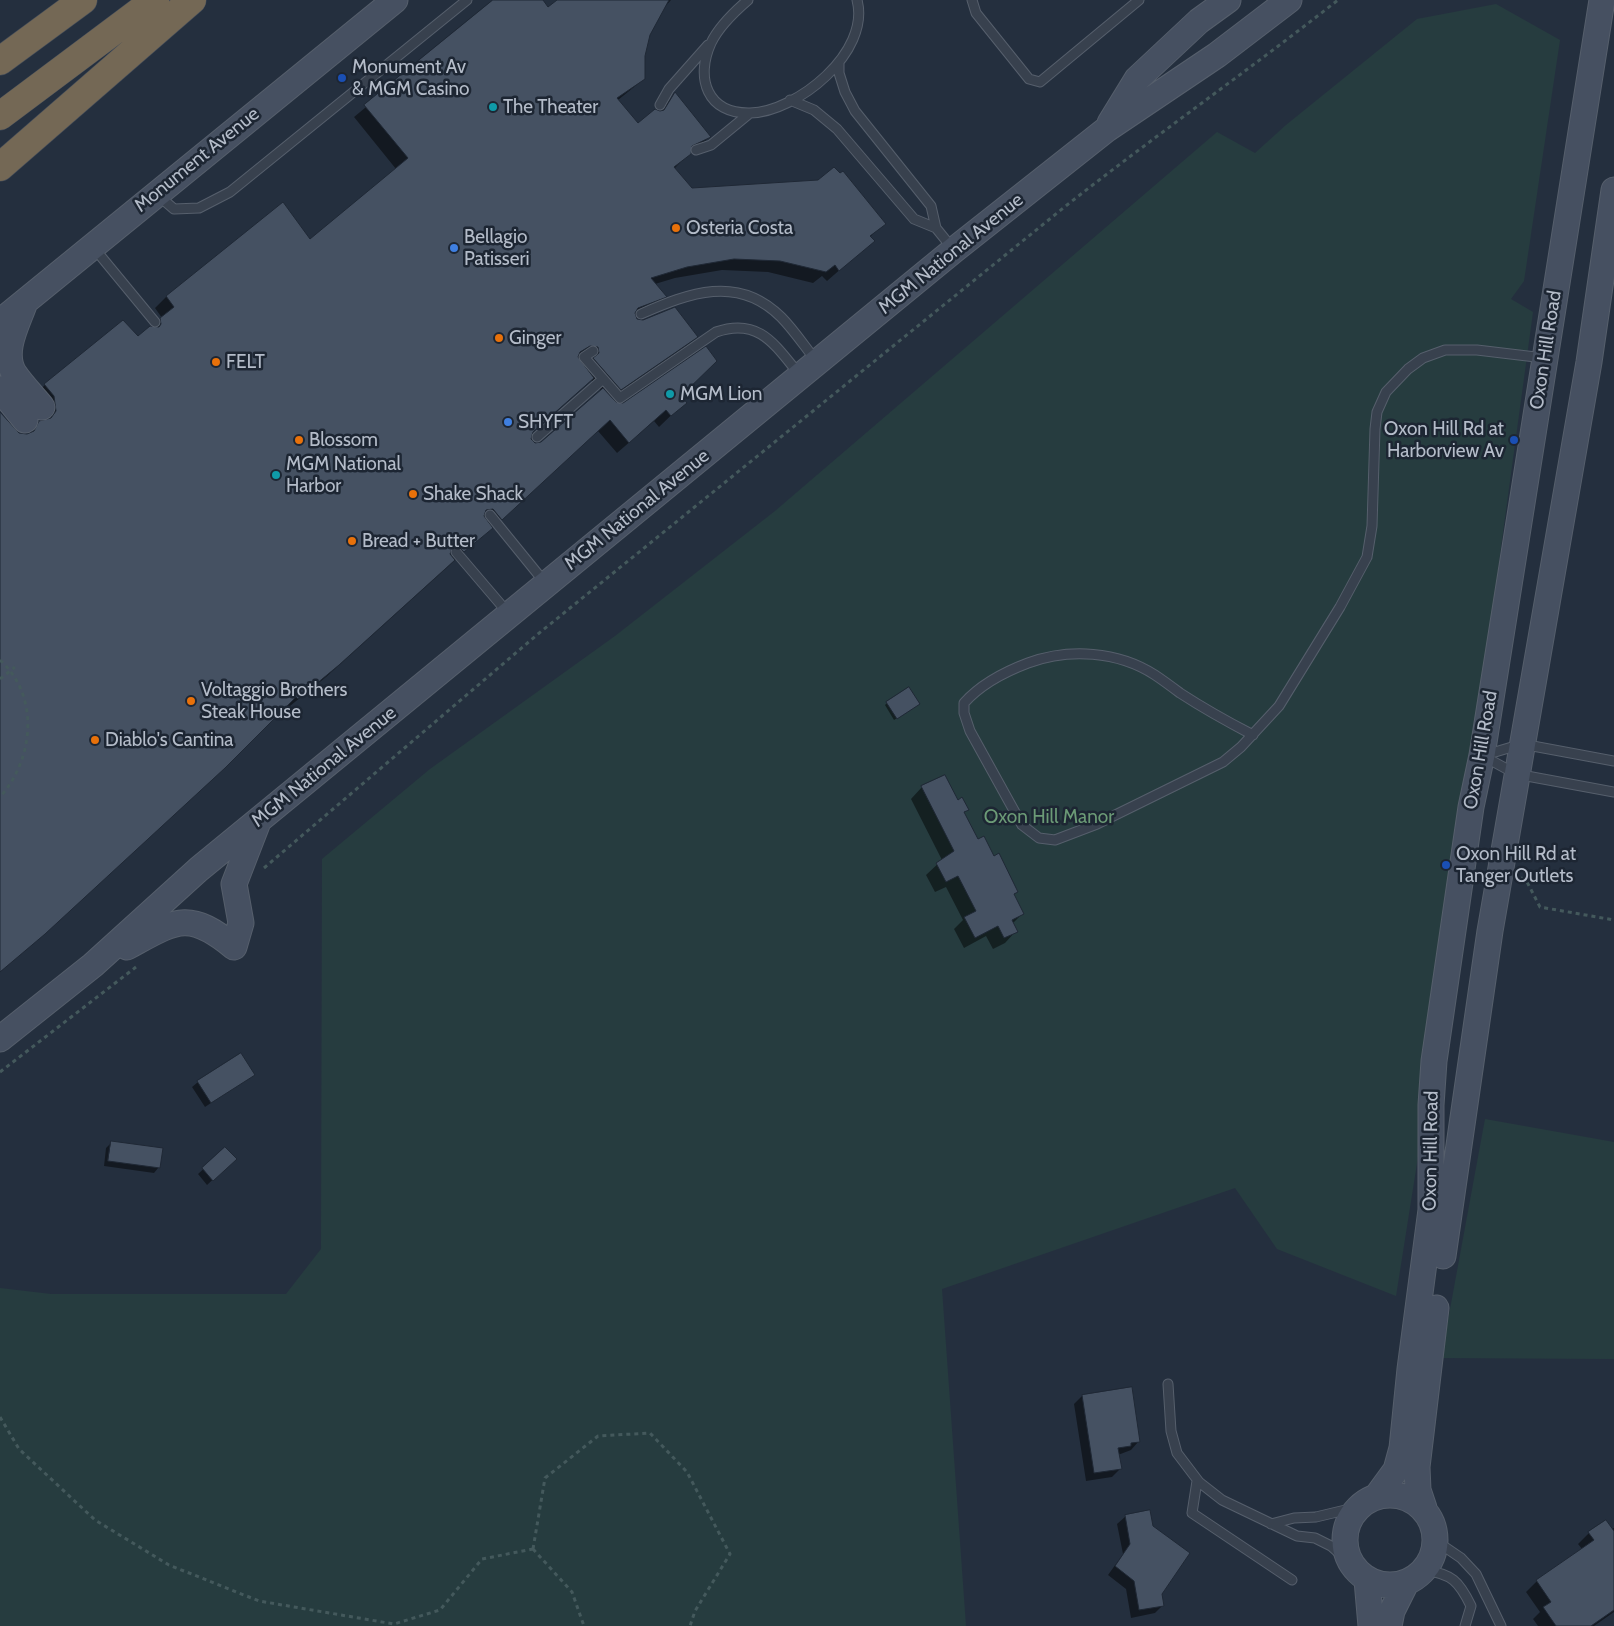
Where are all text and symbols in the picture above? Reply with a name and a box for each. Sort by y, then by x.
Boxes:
place label: Monument Av & MGM Casino [352,56,469,100]
marker: Monument Av & MGM Casino [336,72,348,84]
place label: The Theater [503,96,598,118]
marker: The Theater [487,101,499,113]
street label: Monument Avenue [130,103,264,217]
street label: MGM National Avenue [874,189,1028,319]
place label: Osteria Costa [686,217,793,239]
marker: Osteria Costa [670,222,682,234]
place label: Bellagio Patisseri [464,226,529,270]
marker: Bellagio Patisseri [448,242,460,254]
street label: Oxon Hill Road [1525,289,1567,411]
place label: Ginger [509,327,561,349]
marker: Ginger [493,332,505,344]
place label: FELT [226,351,265,373]
marker: FELT [210,356,222,368]
place label: MGM Lion [680,383,762,405]
marker: MGM Lion [664,388,676,400]
place label: SHYFT [518,411,573,433]
marker: SHYFT [502,416,514,428]
place label: Oxon Hill Rd at Harborview Av [1384,418,1504,462]
place label: Blossom [309,429,378,451]
marker: Blossom [293,434,305,446]
marker: Oxon Hill Rd at Harborview Av [1508,434,1520,446]
street label: MGM National Avenue [560,445,714,575]
place label: MGM National Harbor [286,453,401,497]
marker: MGM National Harbor [270,469,282,481]
place label: Shake Shack [423,483,523,505]
marker: Shake Shack [407,488,419,500]
place label: Bread + Butter [362,530,475,552]
marker: Bread + Butter [346,535,358,547]
place label: Voltaggio Brothers Steak House [201,679,347,723]
street label: Oxon Hill Road [1459,689,1503,811]
marker: Voltaggio Brothers Steak House [185,695,197,707]
street label: MGM National Avenue [247,702,401,832]
place label: Diablo's Cantina [105,729,233,751]
marker: Diablo's Cantina [89,734,101,746]
park label: Oxon Hill Manor [984,806,1114,828]
place label: Oxon Hill Rd at Tanger Outlets [1456,843,1576,887]
marker: Oxon Hill Rd at Tanger Outlets [1440,859,1452,871]
street label: Oxon Hill Road [1419,1091,1443,1211]

